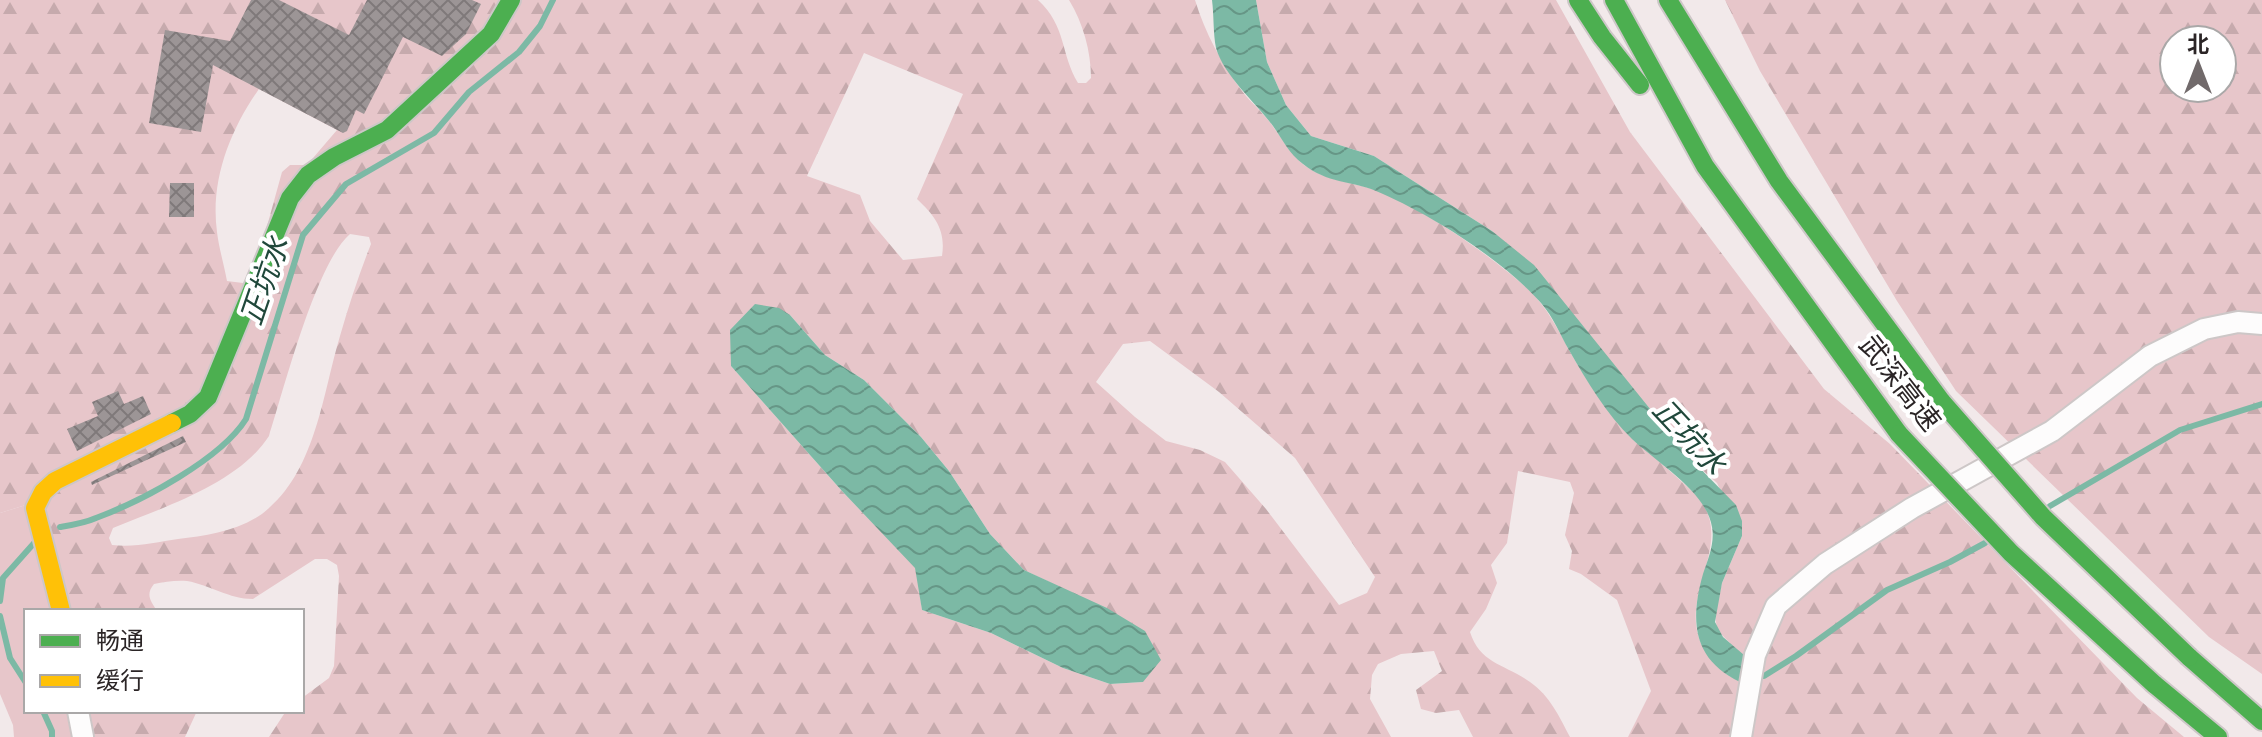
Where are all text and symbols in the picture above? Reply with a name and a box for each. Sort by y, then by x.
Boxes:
north arrow [2158,24,2238,104]
text: 北 [2187,32,2209,58]
water label: 正坑水 [233,231,297,329]
street label: 武深高速 [1853,329,1947,437]
water label: 正坑水 [1645,392,1734,484]
legend [24,609,304,713]
text: 畅通 [96,627,144,655]
text: 缓行 [96,667,144,695]

